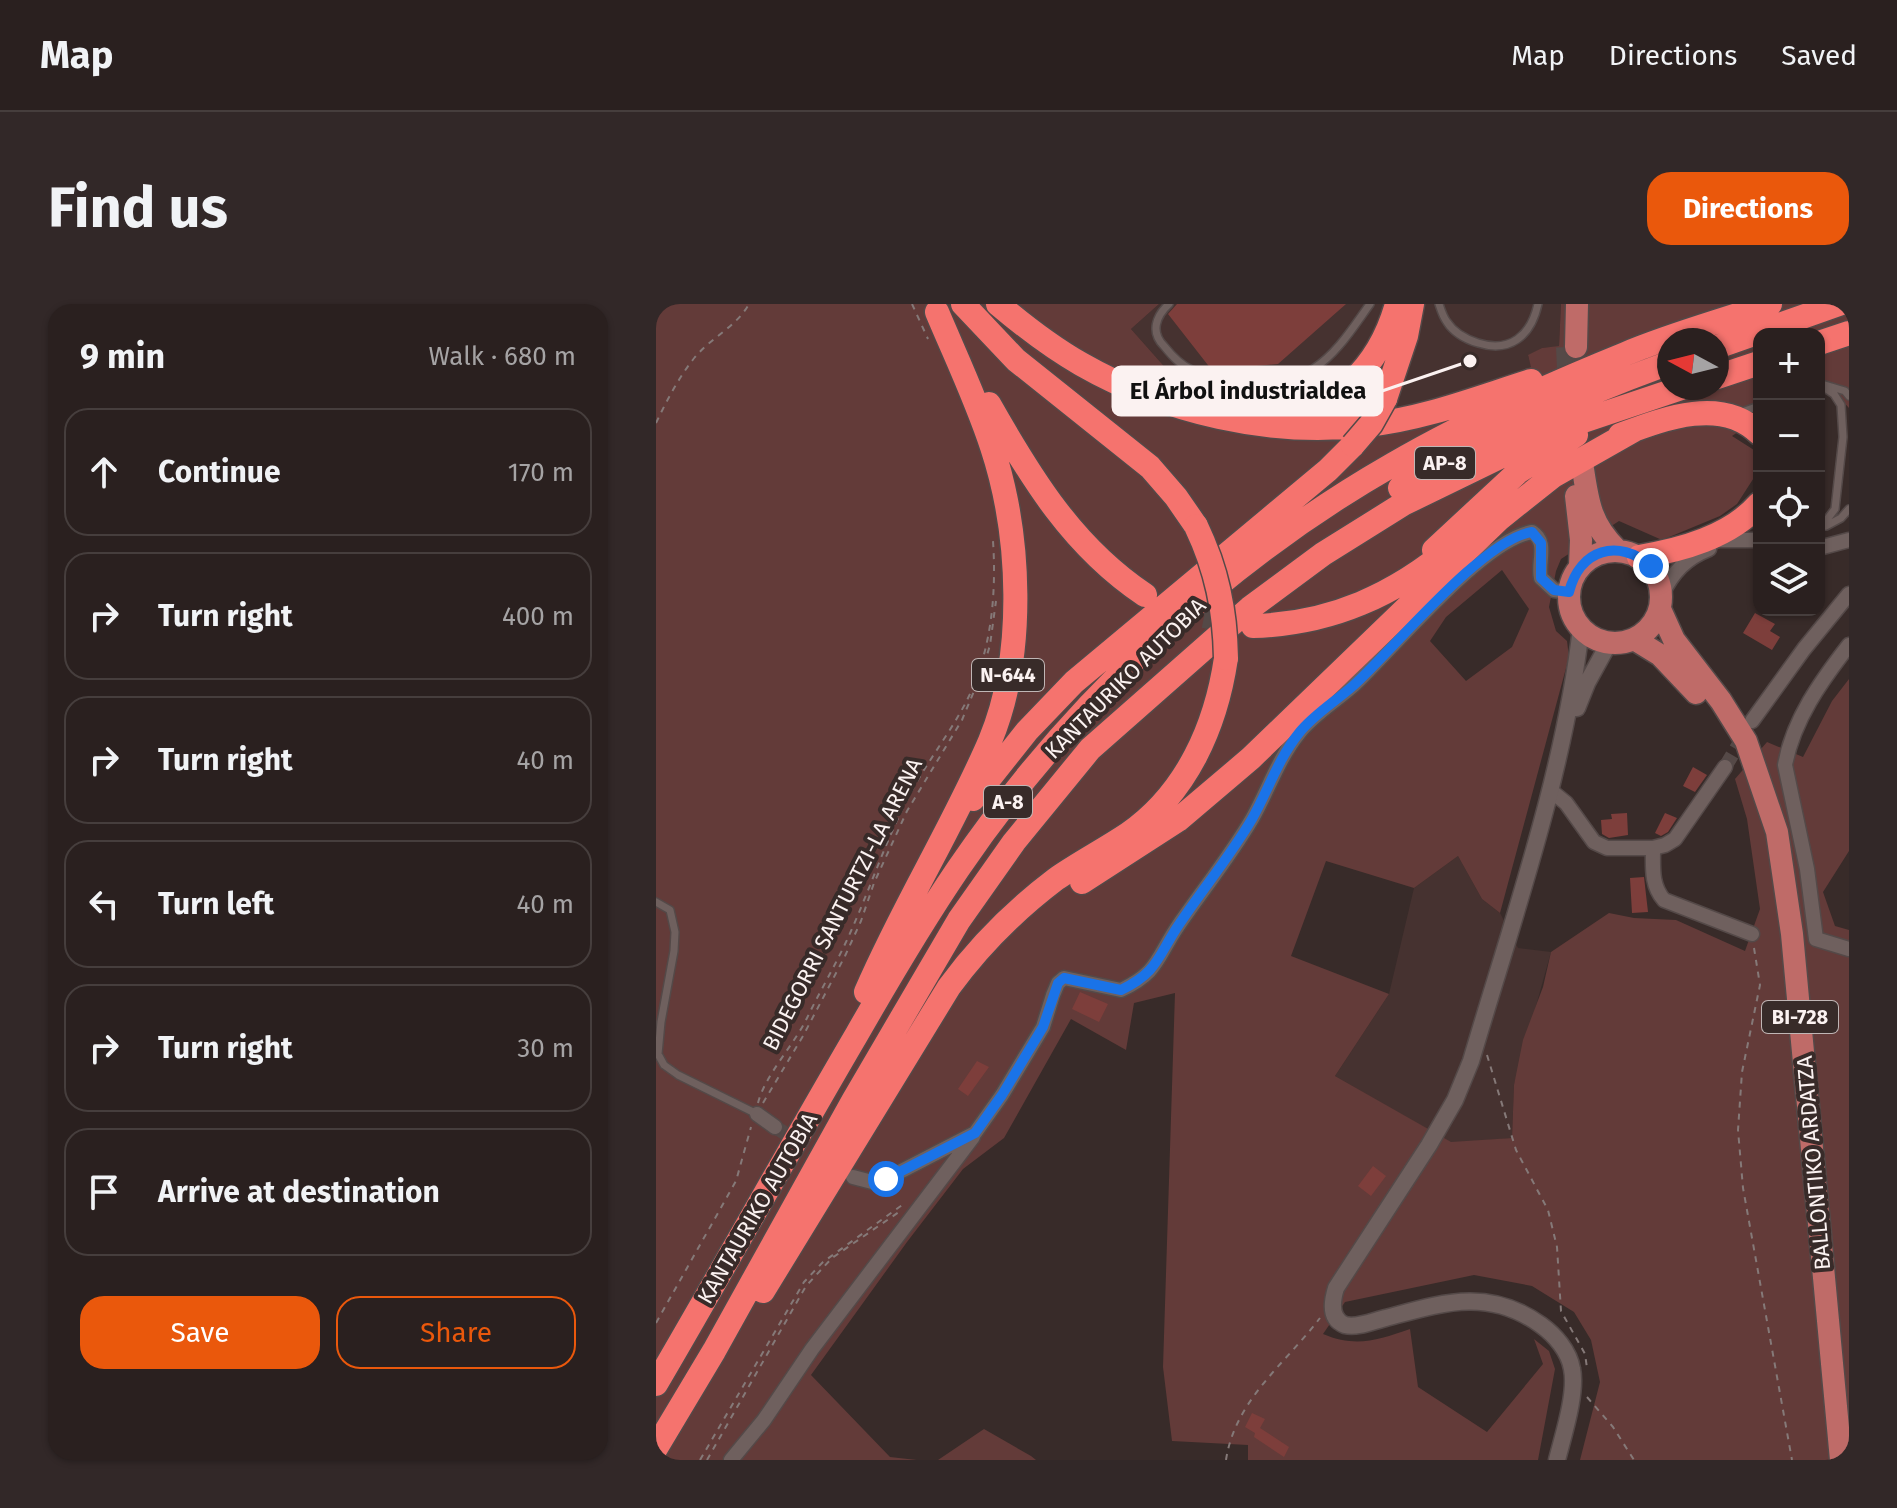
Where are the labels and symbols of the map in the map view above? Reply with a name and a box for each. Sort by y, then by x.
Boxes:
north arrow [1657,328,1729,400]
callout: El Árbol industrialdea [1113,367,1382,415]
text: El Árbol industrialdea [1130,376,1366,405]
road number: AP-8 [1415,447,1475,479]
route end [1633,548,1669,584]
street label: KANTAURIKO AUTOBIA [1039,592,1212,764]
road number: N-644 [972,659,1044,691]
street label: BIDEGORRI SANTURTZI-LA ARENA [757,753,928,1055]
road number: A-8 [984,786,1032,818]
road number: BI-728 [1762,1001,1838,1033]
street label: BALLONTIKO ARDATZA [1791,1054,1836,1271]
street label: KANTAURIKO AUTOBIA [692,1107,823,1309]
route start [868,1161,904,1197]

